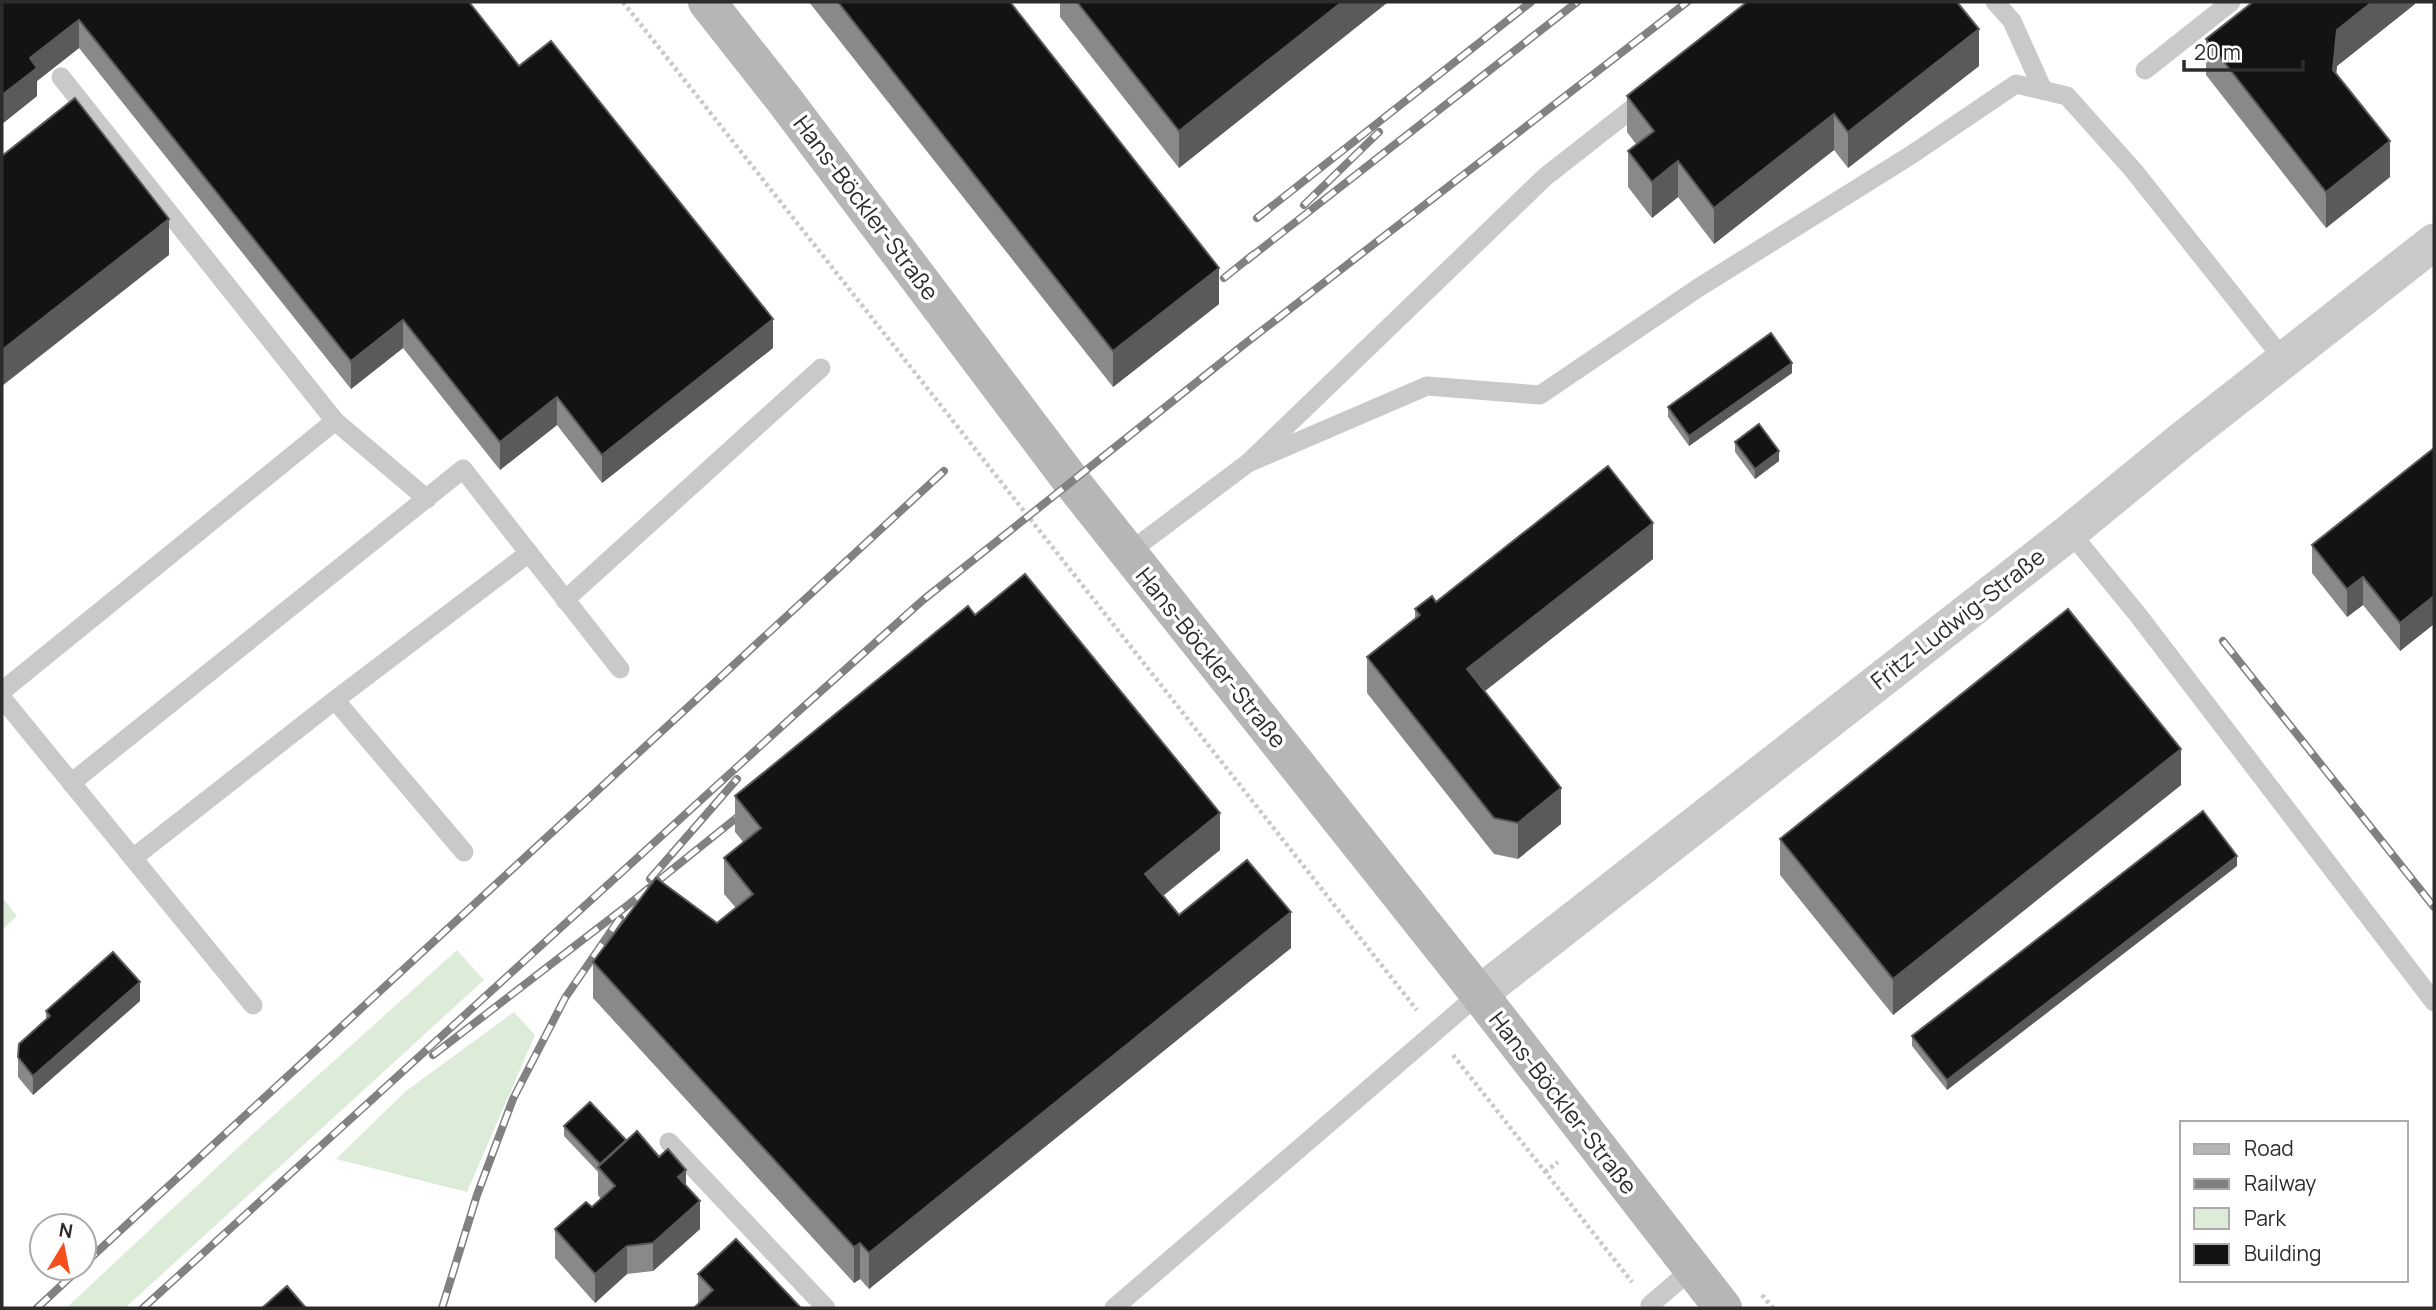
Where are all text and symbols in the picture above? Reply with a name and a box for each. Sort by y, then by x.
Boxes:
scale bar [2184,28,2303,72]
text: 20 m [2194,38,2241,66]
street label: Hans-Böckler-Straße [787,108,947,306]
street label: Fritz-Ludwig-Straße [1864,540,2051,696]
street label: Hans-Böckler-Straße [1129,560,1295,754]
street label: Hans-Böckler-Straße [1482,1004,1645,1200]
legend [2180,1121,2408,1282]
text: Road [2244,1134,2294,1162]
text: Railway [2244,1169,2316,1197]
text: Park [2244,1204,2286,1232]
north arrow [28,1212,98,1282]
text: N [57,1216,75,1244]
text: Building [2244,1239,2321,1267]

